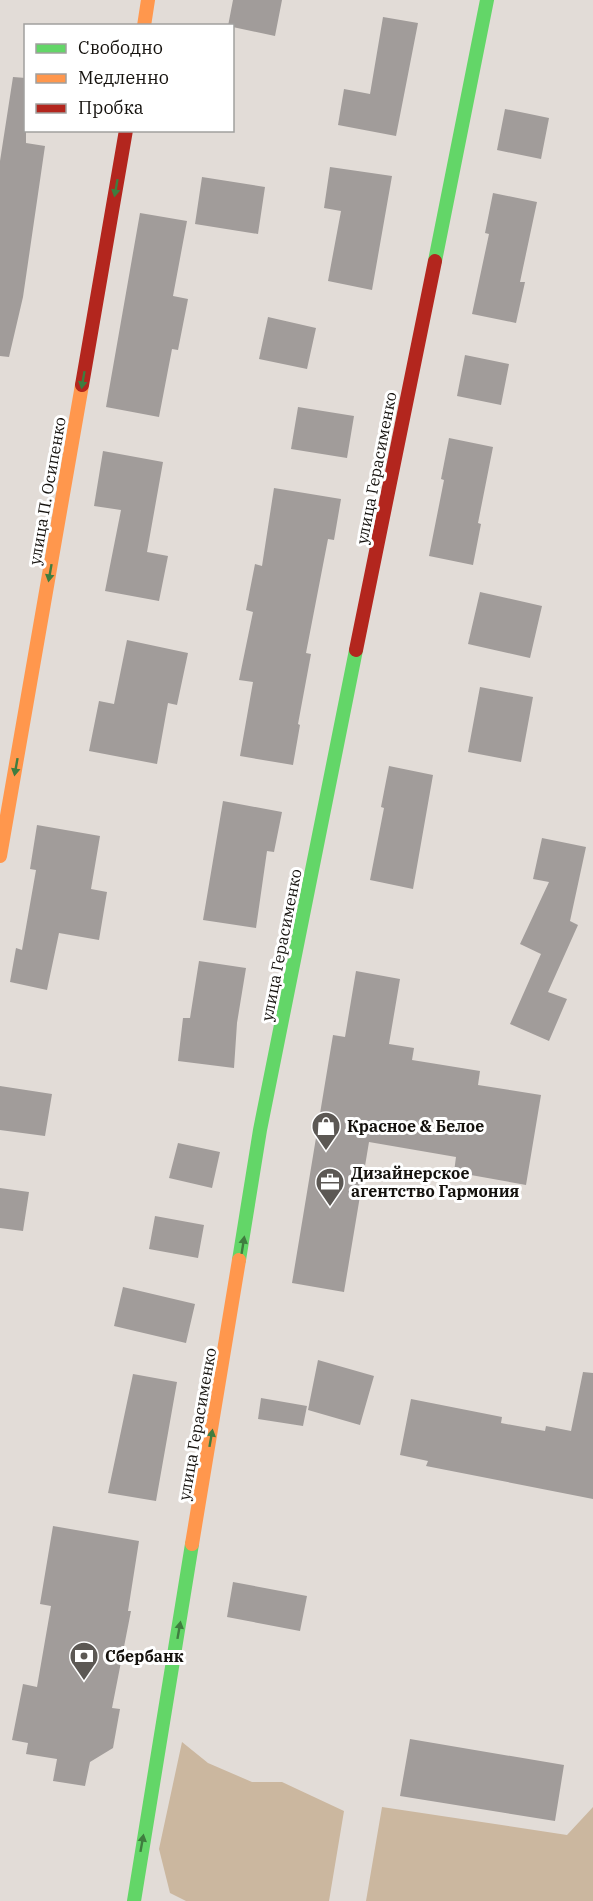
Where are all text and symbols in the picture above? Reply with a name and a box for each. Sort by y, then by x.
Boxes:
legend [24,24,234,132]
text: Свободно [78,36,163,59]
text: Медленно [78,66,169,89]
text: Пробка [78,96,144,119]
one-way arrow [111,179,120,198]
one-way arrow [78,371,87,390]
street label: улица Герасименко [351,390,401,546]
street label: улица П. Осипенко [24,415,70,567]
one-way arrow [45,563,54,582]
one-way arrow [11,757,20,776]
street label: улица Герасименко [256,867,306,1023]
shop icon: Красное & Белое [310,1110,342,1152]
place label: Красное & Белое [347,1116,484,1136]
place label: Дизайнерское агентство Гармония [351,1163,520,1201]
office icon: Дизайнерское агентство Гармония [314,1166,346,1208]
one-way arrow [238,1236,247,1255]
street label: улица Герасименко [174,1346,220,1502]
one-way arrow [207,1428,216,1447]
one-way arrow [174,1621,183,1640]
bank icon: Сбербанк [68,1640,100,1682]
place label: Сбербанк [105,1646,184,1666]
one-way arrow [138,1833,147,1852]

